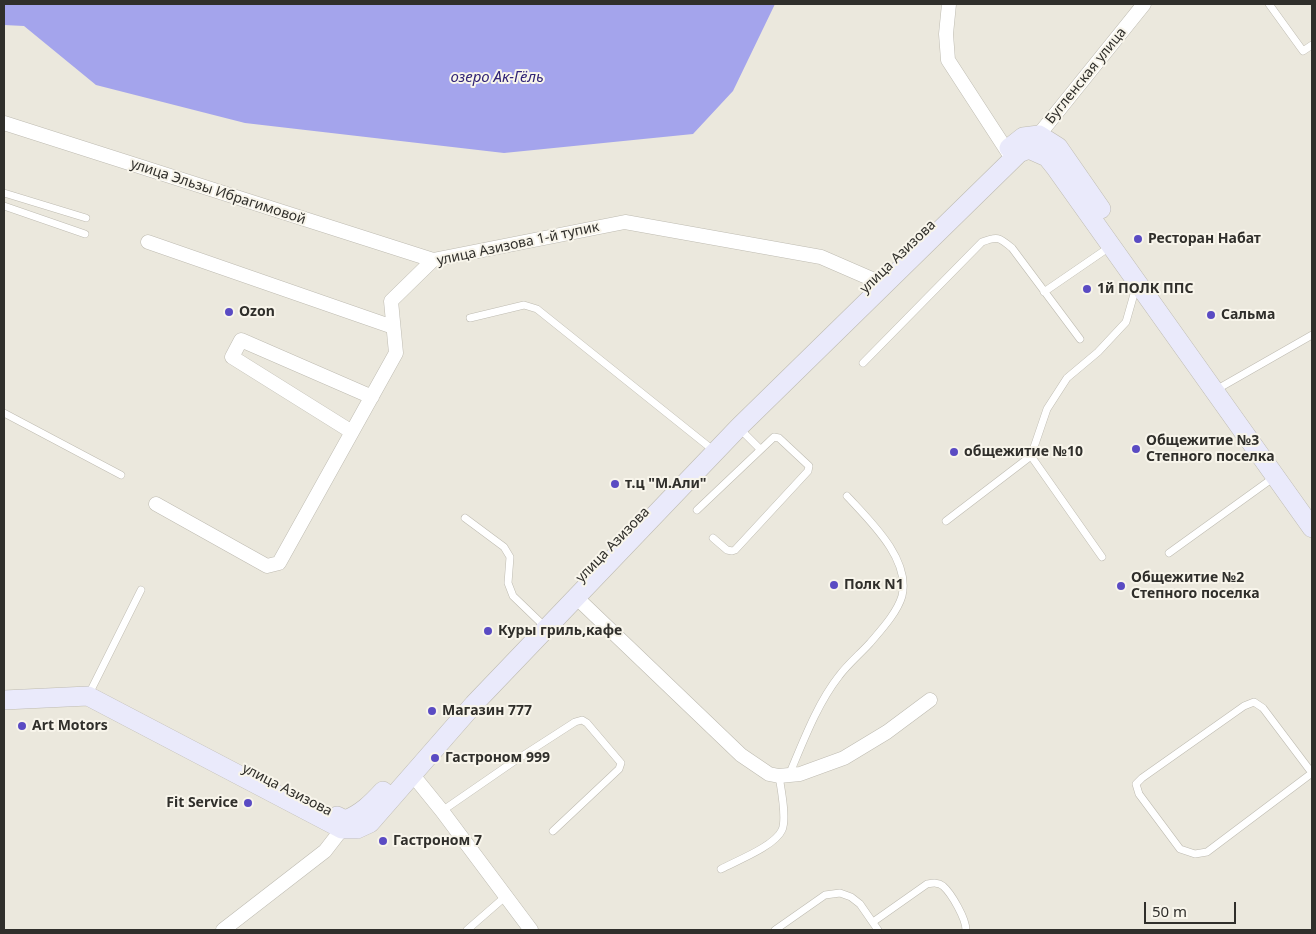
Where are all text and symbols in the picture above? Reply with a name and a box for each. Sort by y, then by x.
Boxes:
street label: Бугленская улица [1042,24,1130,128]
water label: озеро Ак-Гёль [450,69,544,87]
street label: улица Эльзы Ибрагимовой [128,156,308,228]
street label: улица Азизова [857,217,939,297]
street label: улица Азизова 1-й тупик [435,219,601,269]
place label: Ресторан Набат [1148,231,1261,247]
marker: Ресторан Набат [1132,233,1144,245]
place label: 1й ПОЛК ППС [1097,281,1193,297]
marker: 1й ПОЛК ППС [1081,283,1093,295]
place label: Ozon [239,304,275,320]
marker: Ozon [223,306,235,318]
place label: Сальма [1221,307,1275,323]
marker: Сальма [1205,309,1217,321]
place label: Общежитие №3 Степного поселка [1146,433,1275,466]
marker: Общежитие №3 Степного поселка [1130,443,1142,455]
place label: общежитие №10 [964,444,1083,460]
marker: общежитие №10 [948,446,960,458]
place label: т.ц "М.Али" [625,476,707,492]
marker: т.ц "М.Али" [609,478,621,490]
street label: улица Азизова [573,504,653,586]
place label: Общежитие №2 Степного поселка [1131,570,1260,602]
place label: Полк N1 [844,577,904,593]
marker: Полк N1 [828,579,840,591]
marker: Общежитие №2 Степного поселка [1115,580,1127,592]
place label: Куры гриль,кафе [498,623,622,639]
marker: Куры гриль,кафе [482,625,494,637]
place label: Магазин 777 [442,703,532,719]
marker: Магазин 777 [426,705,438,717]
place label: Art Motors [32,718,108,734]
marker: Art Motors [16,720,28,732]
place label: Гастроном 999 [445,750,550,766]
marker: Гастроном 999 [429,752,441,764]
street label: улица Азизова [239,760,335,820]
place label: Fit Service [166,795,238,811]
marker: Fit Service [242,797,254,809]
place label: Гастроном 7 [393,833,482,849]
marker: Гастроном 7 [377,835,389,847]
scale bar [1146,892,1238,924]
text: 50 m [1152,901,1187,921]

